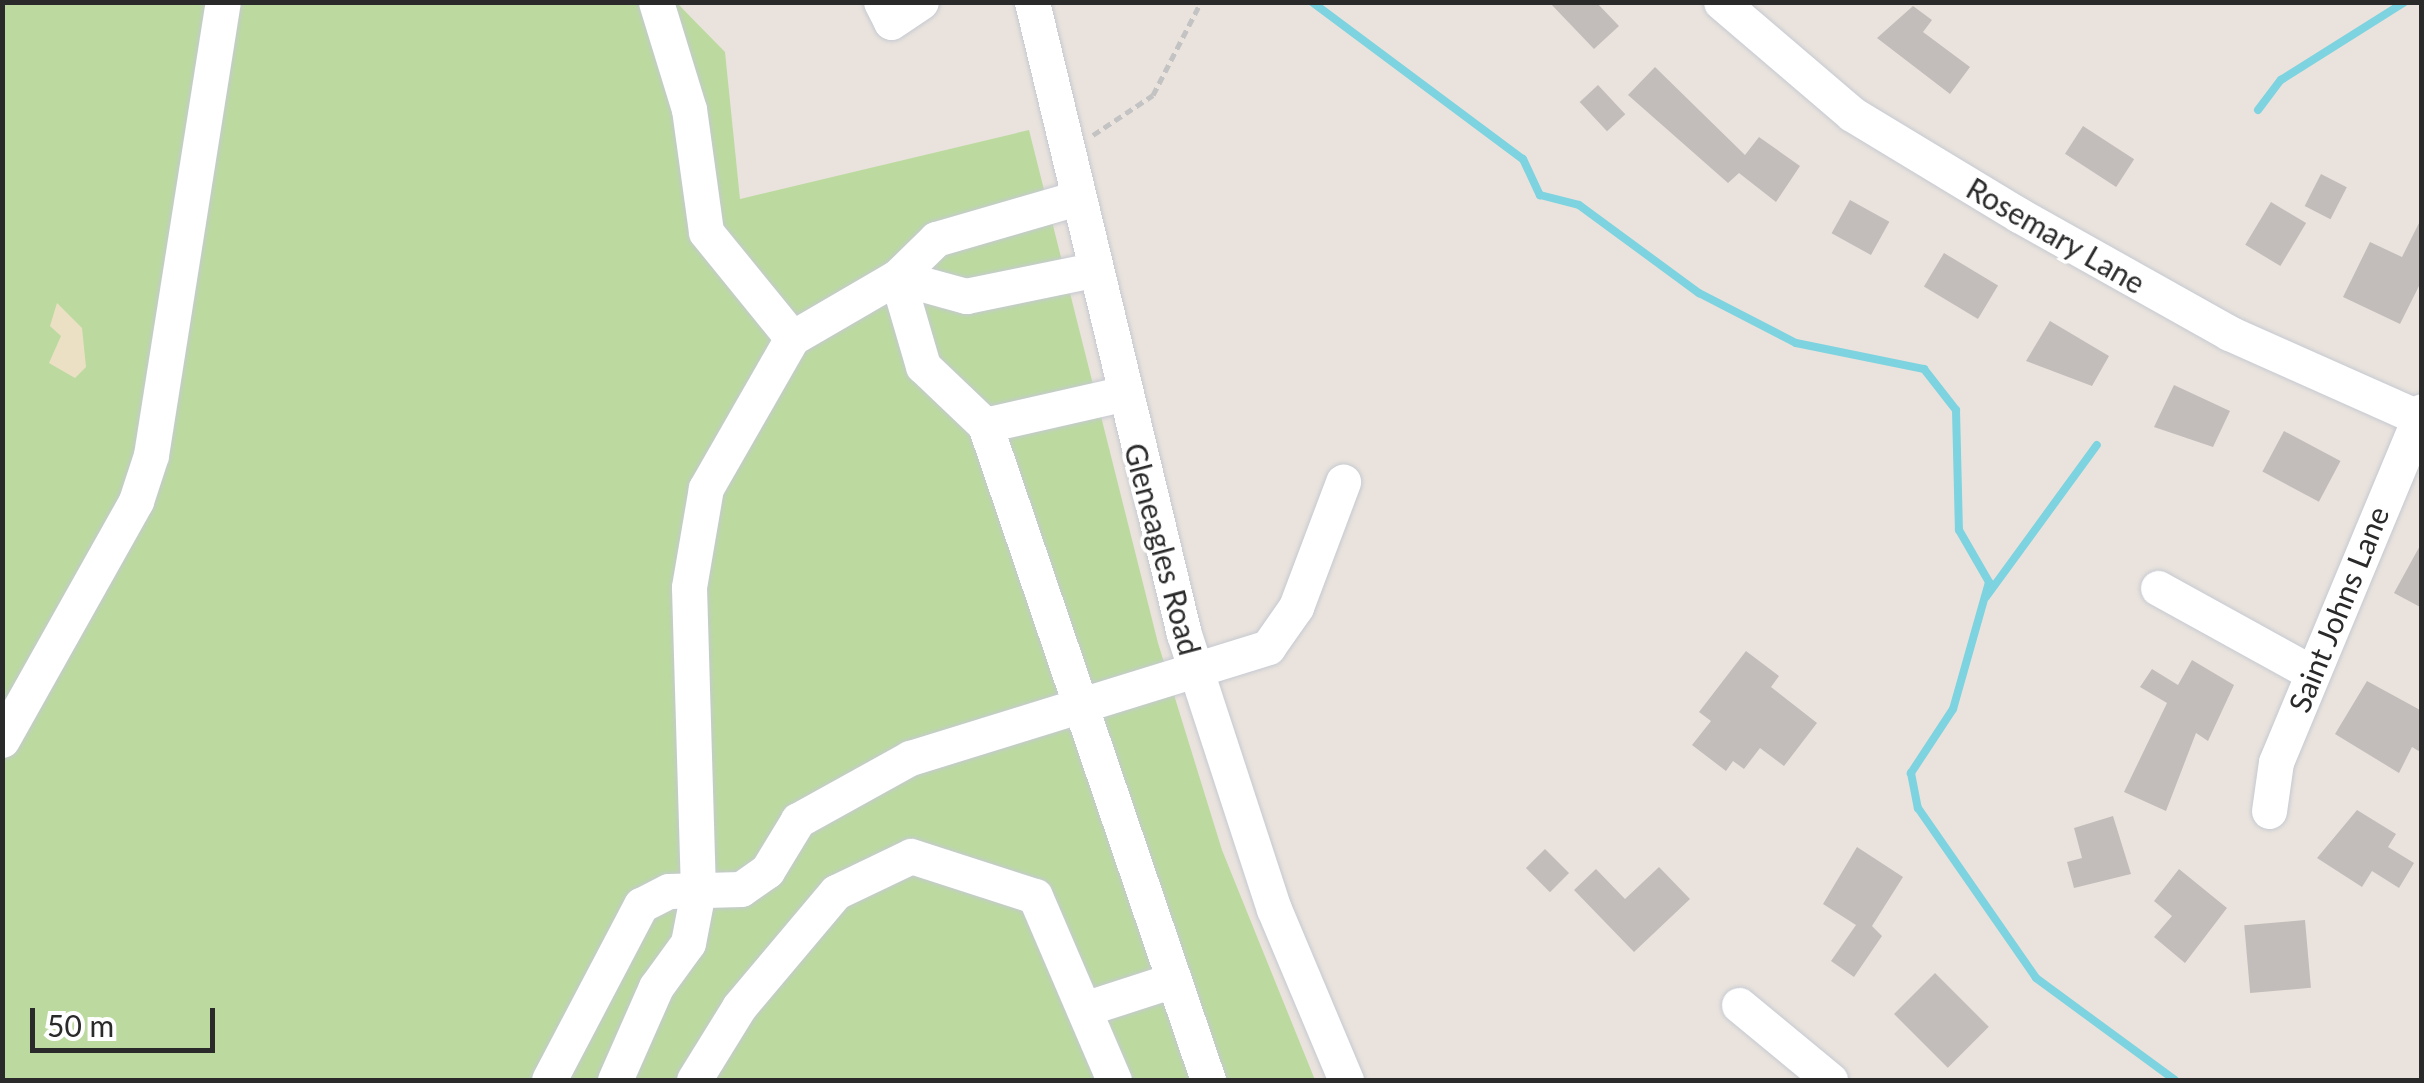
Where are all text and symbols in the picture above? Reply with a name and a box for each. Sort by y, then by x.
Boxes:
street label: Rosemary Lane [1960,169,2152,301]
street label: Gleneagles Road [1117,439,1209,659]
street label: Saint Johns Lane [2280,501,2396,717]
scale bar [35,988,220,1050]
text: 50 m [47,1007,114,1043]

